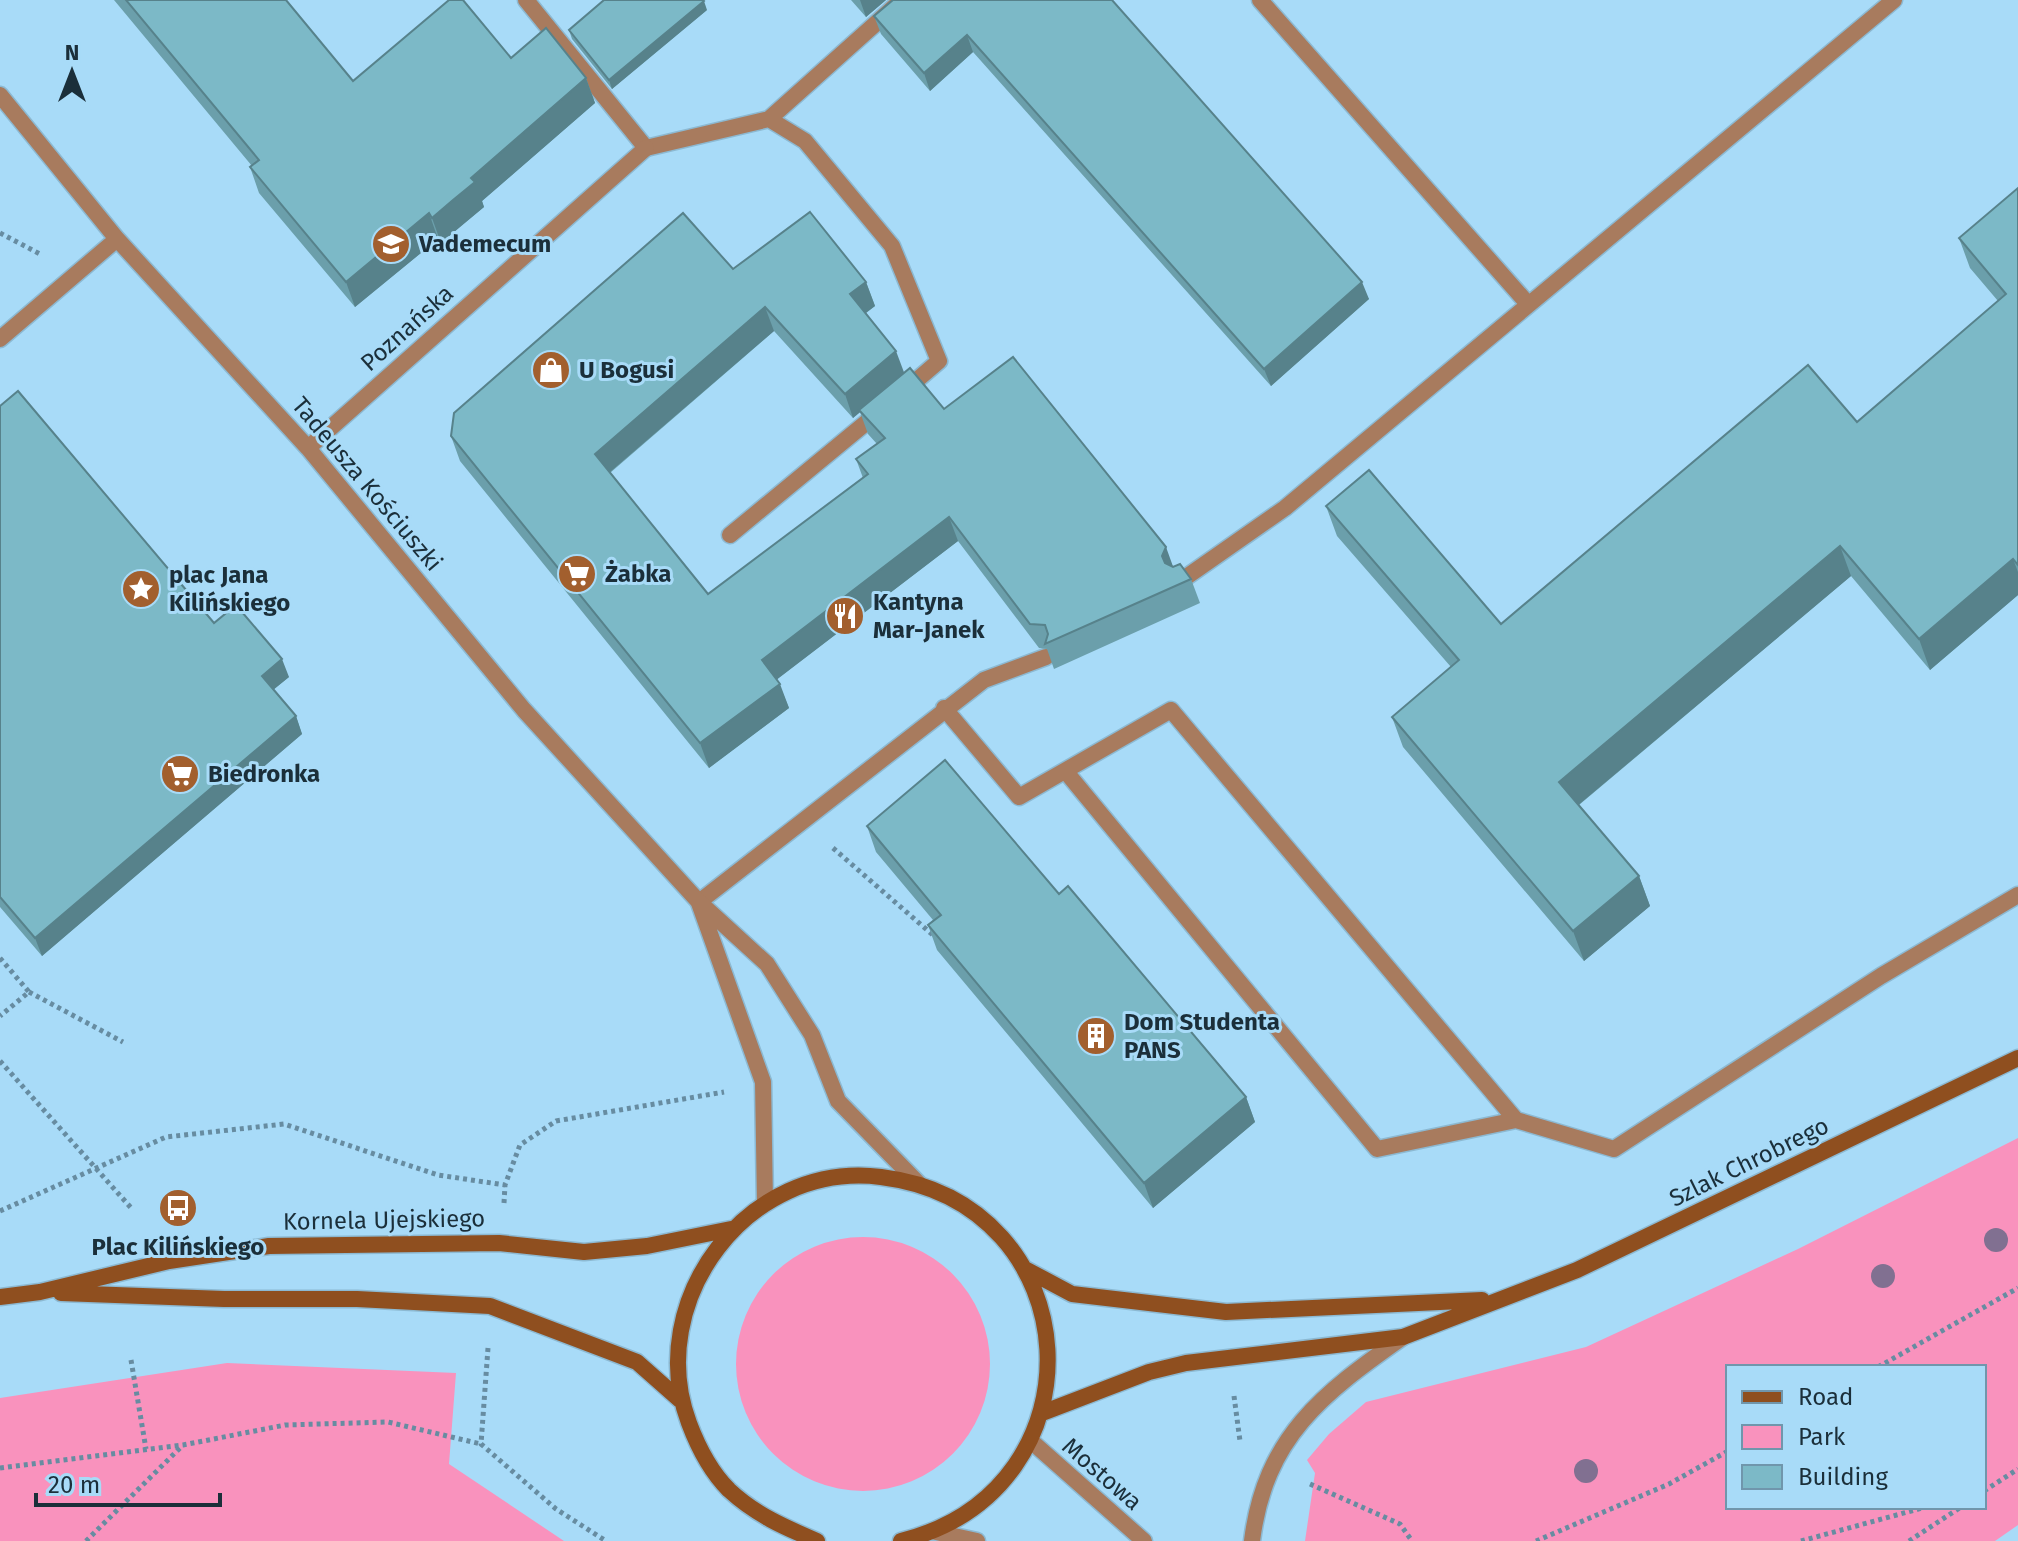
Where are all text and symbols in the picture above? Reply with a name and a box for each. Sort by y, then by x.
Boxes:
north arrow [32,32,112,112]
text: N [65,39,79,66]
school or university icon: Vademecum [370,223,412,265]
place label: Vademecum [418,230,551,258]
street label: Poznańska [355,279,459,377]
shop icon: U Bogusi [530,349,572,391]
place label: U Bogusi [579,356,674,384]
street label: Tadeusza Kościuszki [286,391,448,577]
supermarket icon: Żabka [556,553,598,595]
place label: Żabka [605,559,671,588]
place label: plac Jana Kilińskiego [169,561,290,617]
place icon: plac Jana Kilińskiego [120,568,162,610]
place label: Kantyna Mar-Janek [873,588,985,644]
restaurant icon: Kantyna Mar-Janek [824,595,866,637]
supermarket icon: Biedronka [159,753,201,795]
place label: Biedronka [208,760,320,788]
place label: Dom Studenta PANS [1124,1008,1280,1064]
building icon: Dom Studenta PANS [1075,1015,1117,1057]
street label: Szlak Chrobrego [1665,1111,1833,1213]
bus stop icon: Plac Kilińskiego [157,1187,199,1229]
street label: Kornela Ujejskiego [283,1204,485,1236]
place label: Plac Kilińskiego [92,1233,264,1261]
legend [1726,1365,1986,1509]
text: Road [1798,1383,1853,1411]
text: Park [1798,1423,1846,1451]
street label: Mostowa [1057,1432,1147,1516]
scale bar [36,1457,220,1507]
text: Building [1798,1463,1888,1491]
text: 20 m [48,1471,100,1499]

